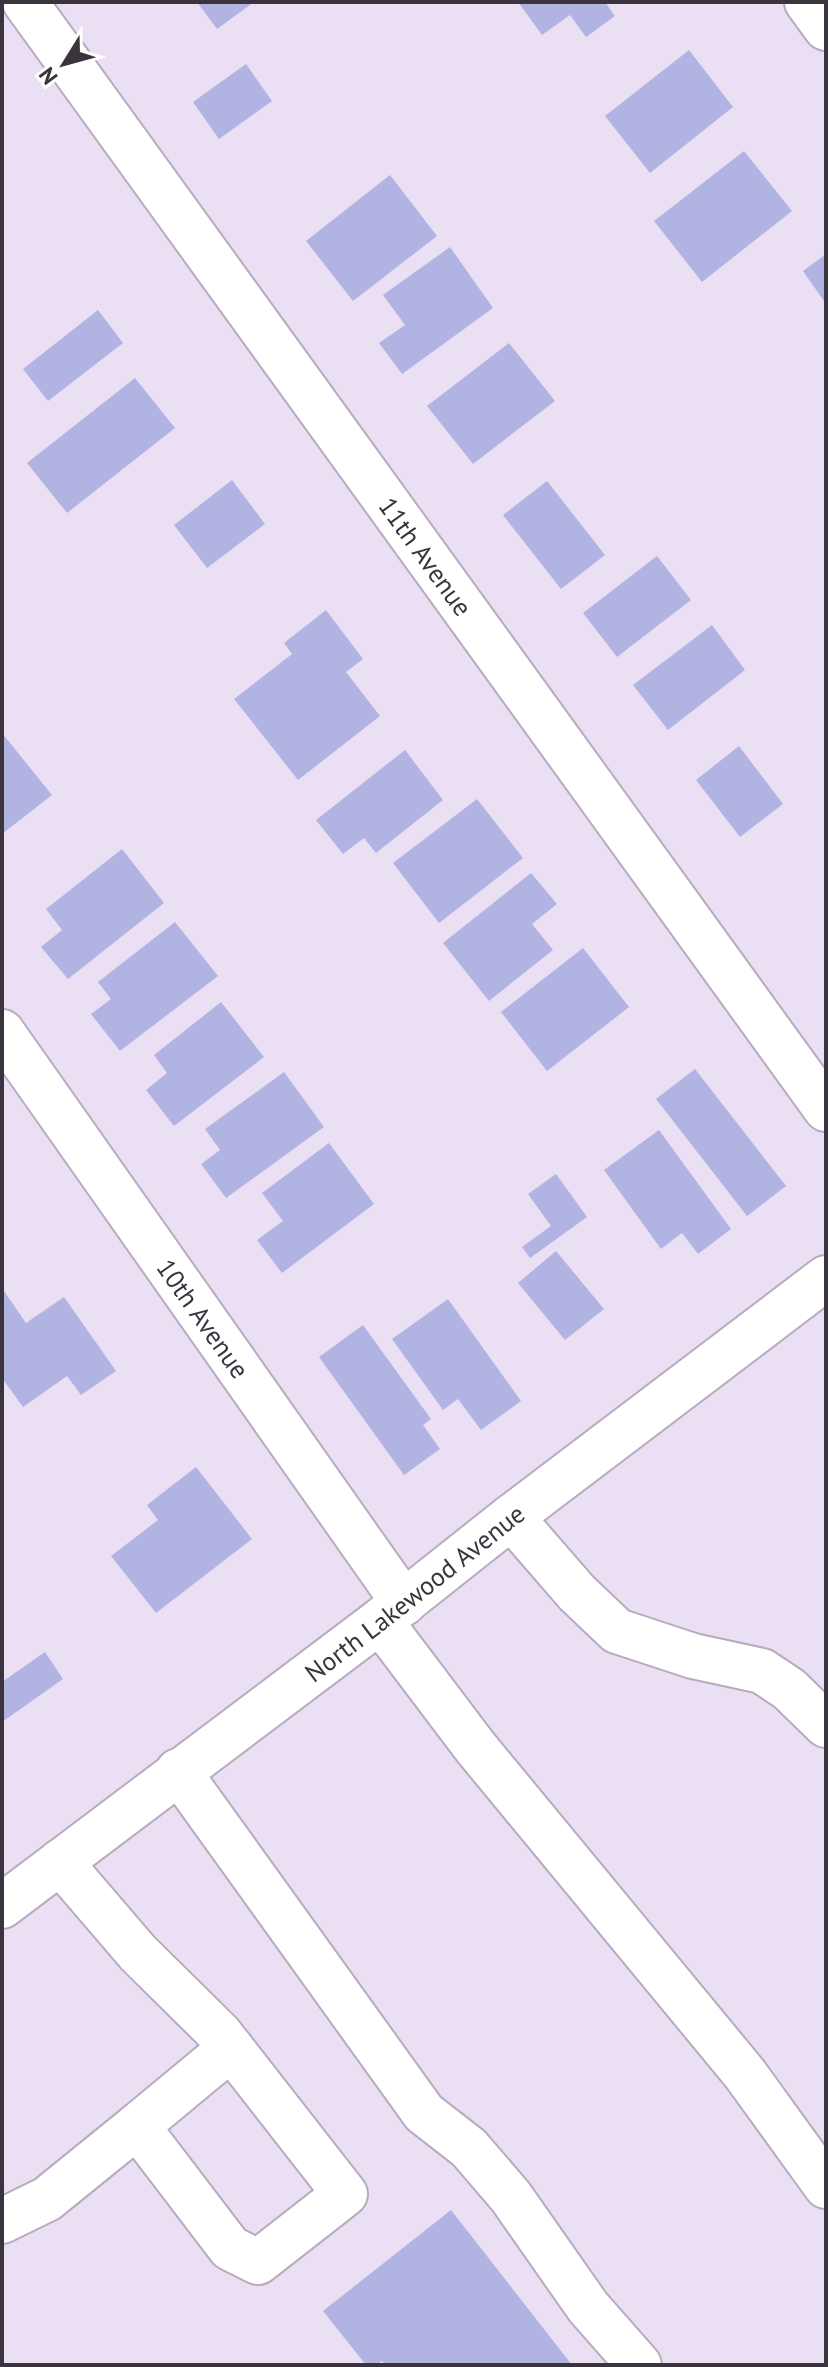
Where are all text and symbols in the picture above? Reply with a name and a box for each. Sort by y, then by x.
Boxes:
north arrow [24,24,104,104]
text: N [32,62,64,90]
street label: 11th Avenue [372,490,480,622]
street label: 10th Avenue [150,1252,257,1384]
street label: North Lakewood Avenue [298,1496,531,1689]

